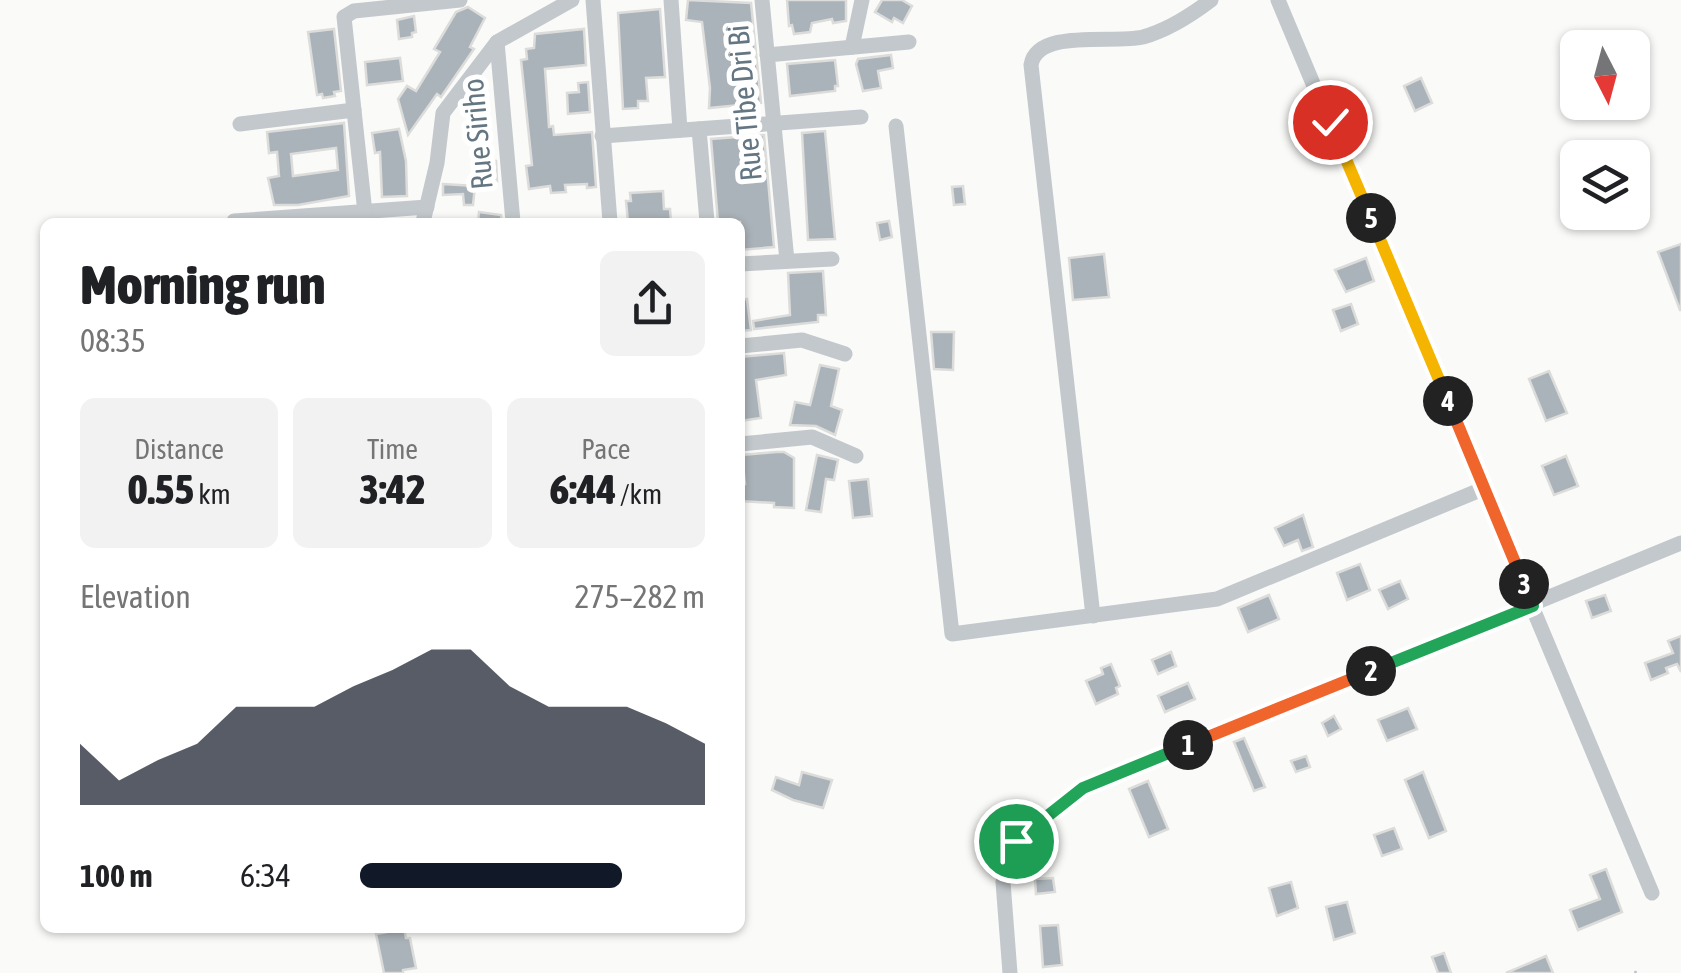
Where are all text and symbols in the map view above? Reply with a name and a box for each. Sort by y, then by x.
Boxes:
street label: Rue Tibe Dri Bi [720,24,768,182]
north arrow [1560,30,1650,120]
map controls [1560,30,1650,230]
street label: Rue Siriho [455,77,499,191]
pin [1288,80,1373,165]
icon: check [1303,95,1358,150]
button: layers [1560,140,1650,230]
pin: 5 [1346,193,1396,243]
text: 5 [1364,202,1378,234]
button: share [600,251,705,356]
text: Morning run [80,253,326,316]
text: 08:35 [80,322,146,359]
pin: 4 [1423,376,1473,426]
text: 4 [1441,385,1455,417]
text: Distance [134,433,224,465]
text: Time [367,433,418,465]
text: Pace [581,433,630,465]
text: 0.55 [128,465,194,513]
text: 3:42 [359,465,426,513]
text: 6:44 [550,465,616,513]
text: km [194,478,231,510]
text: /km [616,478,662,510]
pin: 3 [1499,559,1549,609]
text: 3 [1517,568,1531,600]
text: Elevation [80,578,191,615]
text: 275–282 m [575,578,705,615]
pin: 2 [1346,646,1396,696]
text: 2 [1364,655,1378,687]
pin: 1 [1163,720,1213,770]
text: 1 [1181,729,1195,761]
pin [974,799,1059,884]
icon: arrive [989,814,1044,869]
text: 100 m [80,857,153,894]
text: 6:34 [240,857,291,894]

